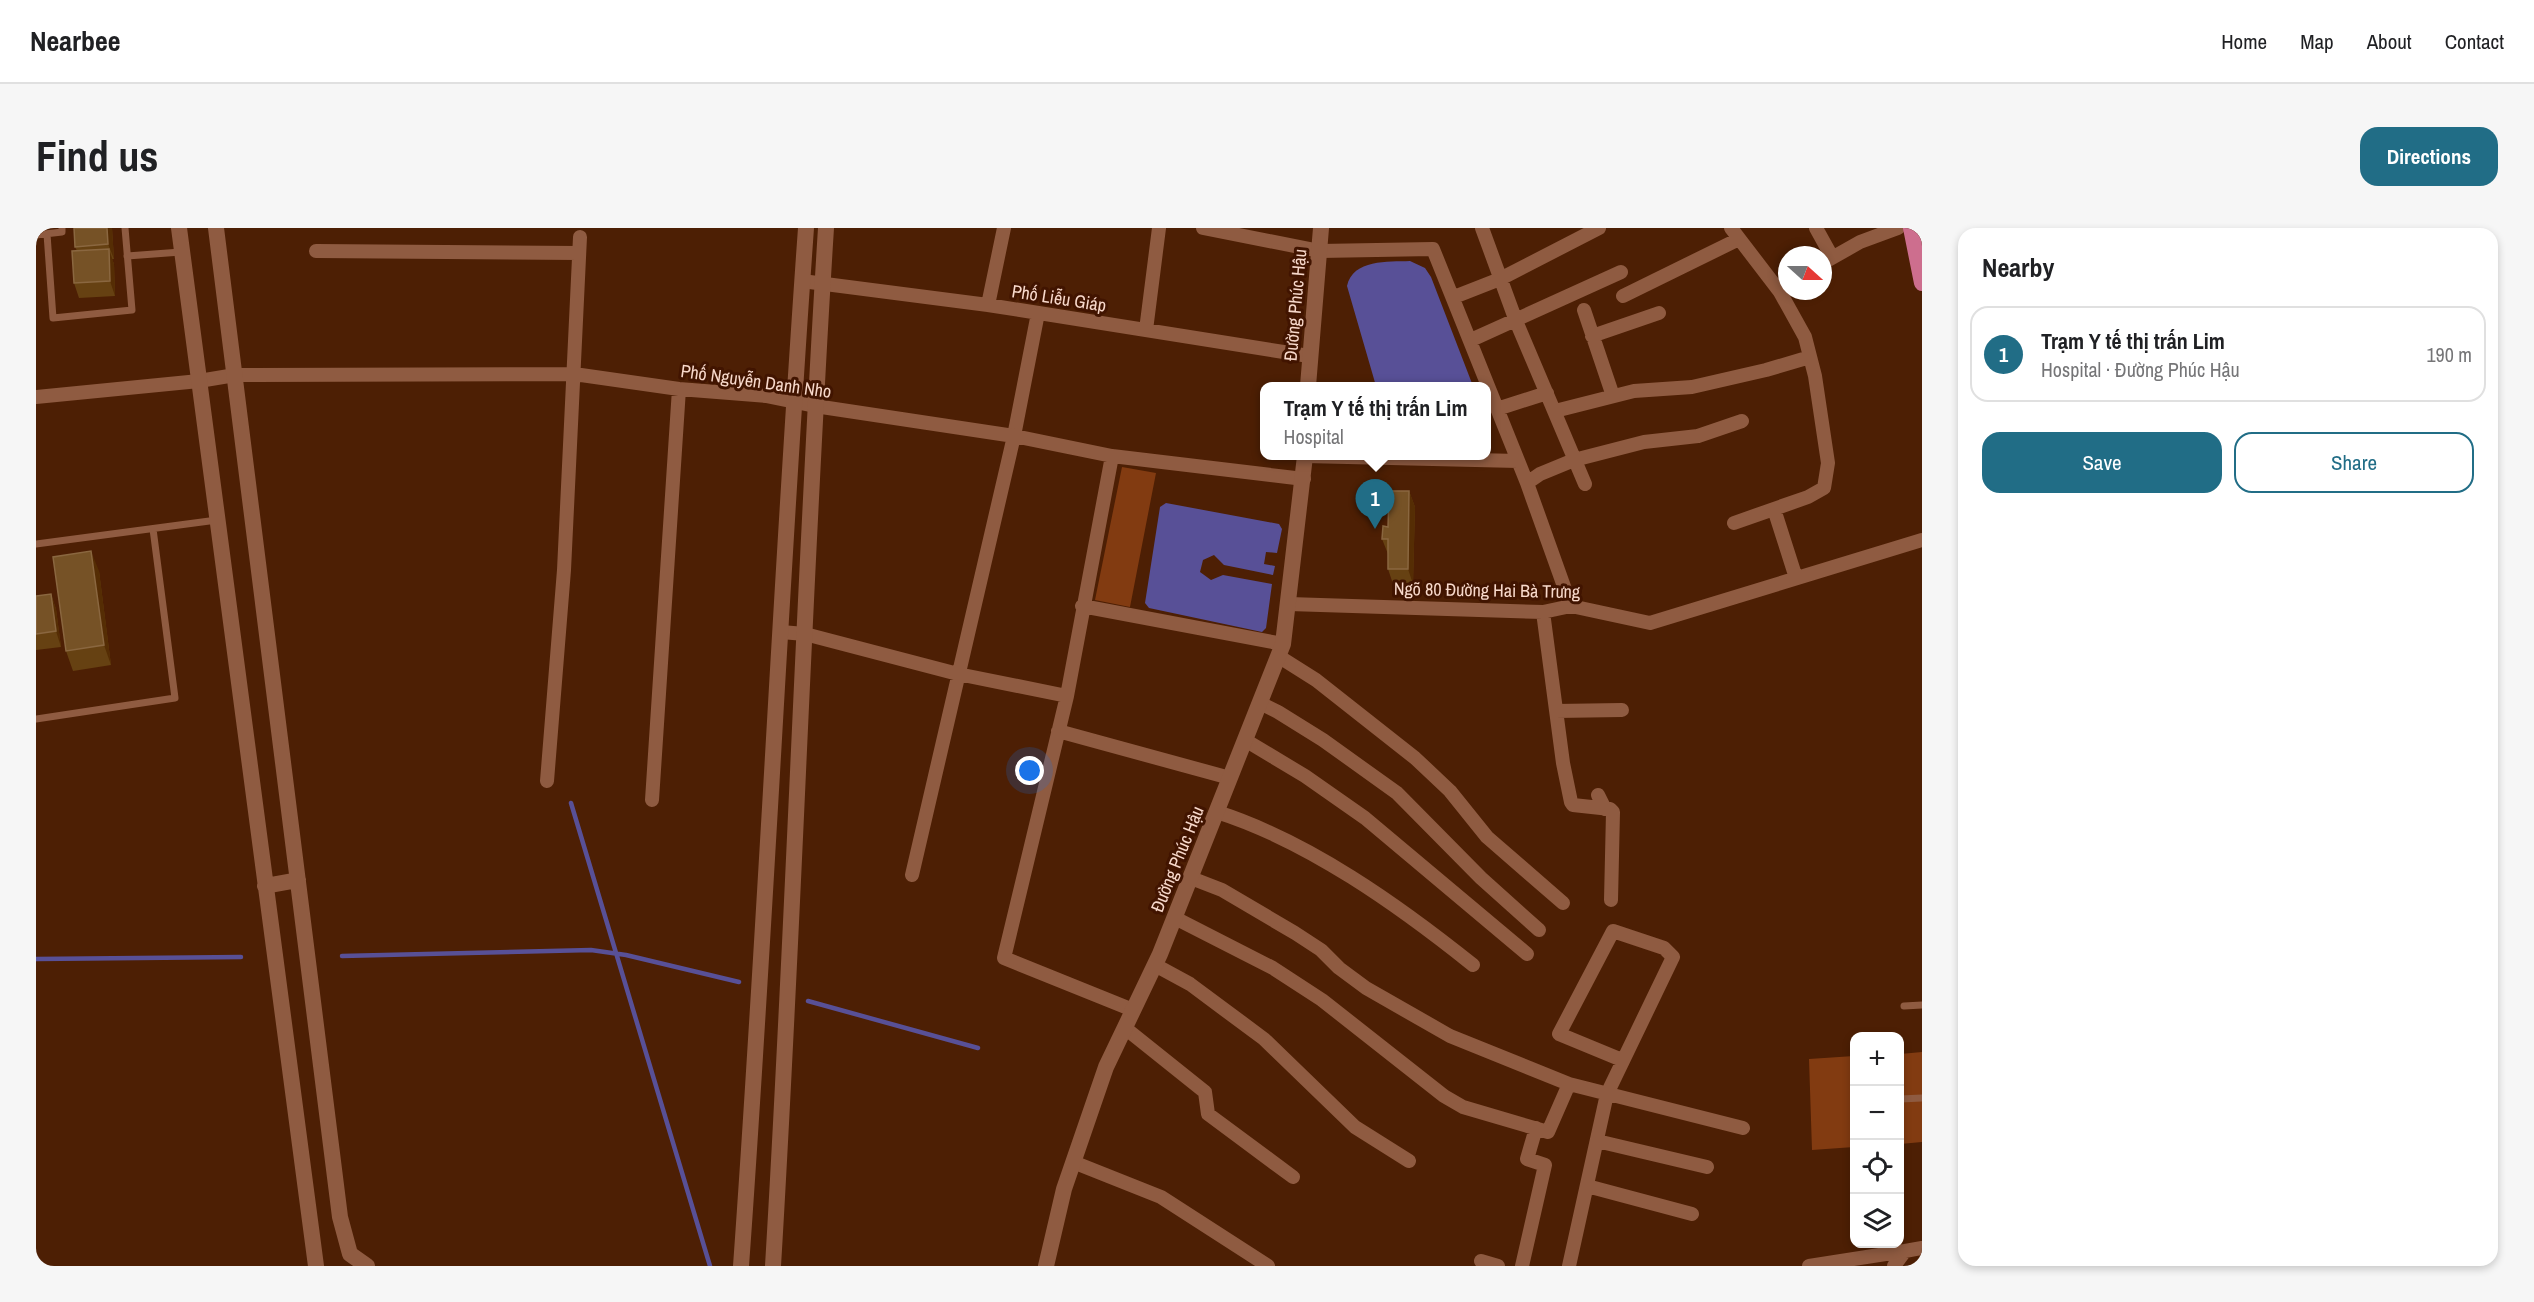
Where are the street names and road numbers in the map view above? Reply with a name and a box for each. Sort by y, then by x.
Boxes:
street label: Đường Phúc Hậu [1278,248,1312,362]
street label: Phố Liễu Giáp [1010,278,1108,318]
street label: Phố Nguyễn Danh Nho [679,358,833,404]
street label: Ngõ 80 Đường Hai Bà Trưng [1394,576,1581,604]
street label: Đường Phúc Hậu [1144,802,1210,916]

